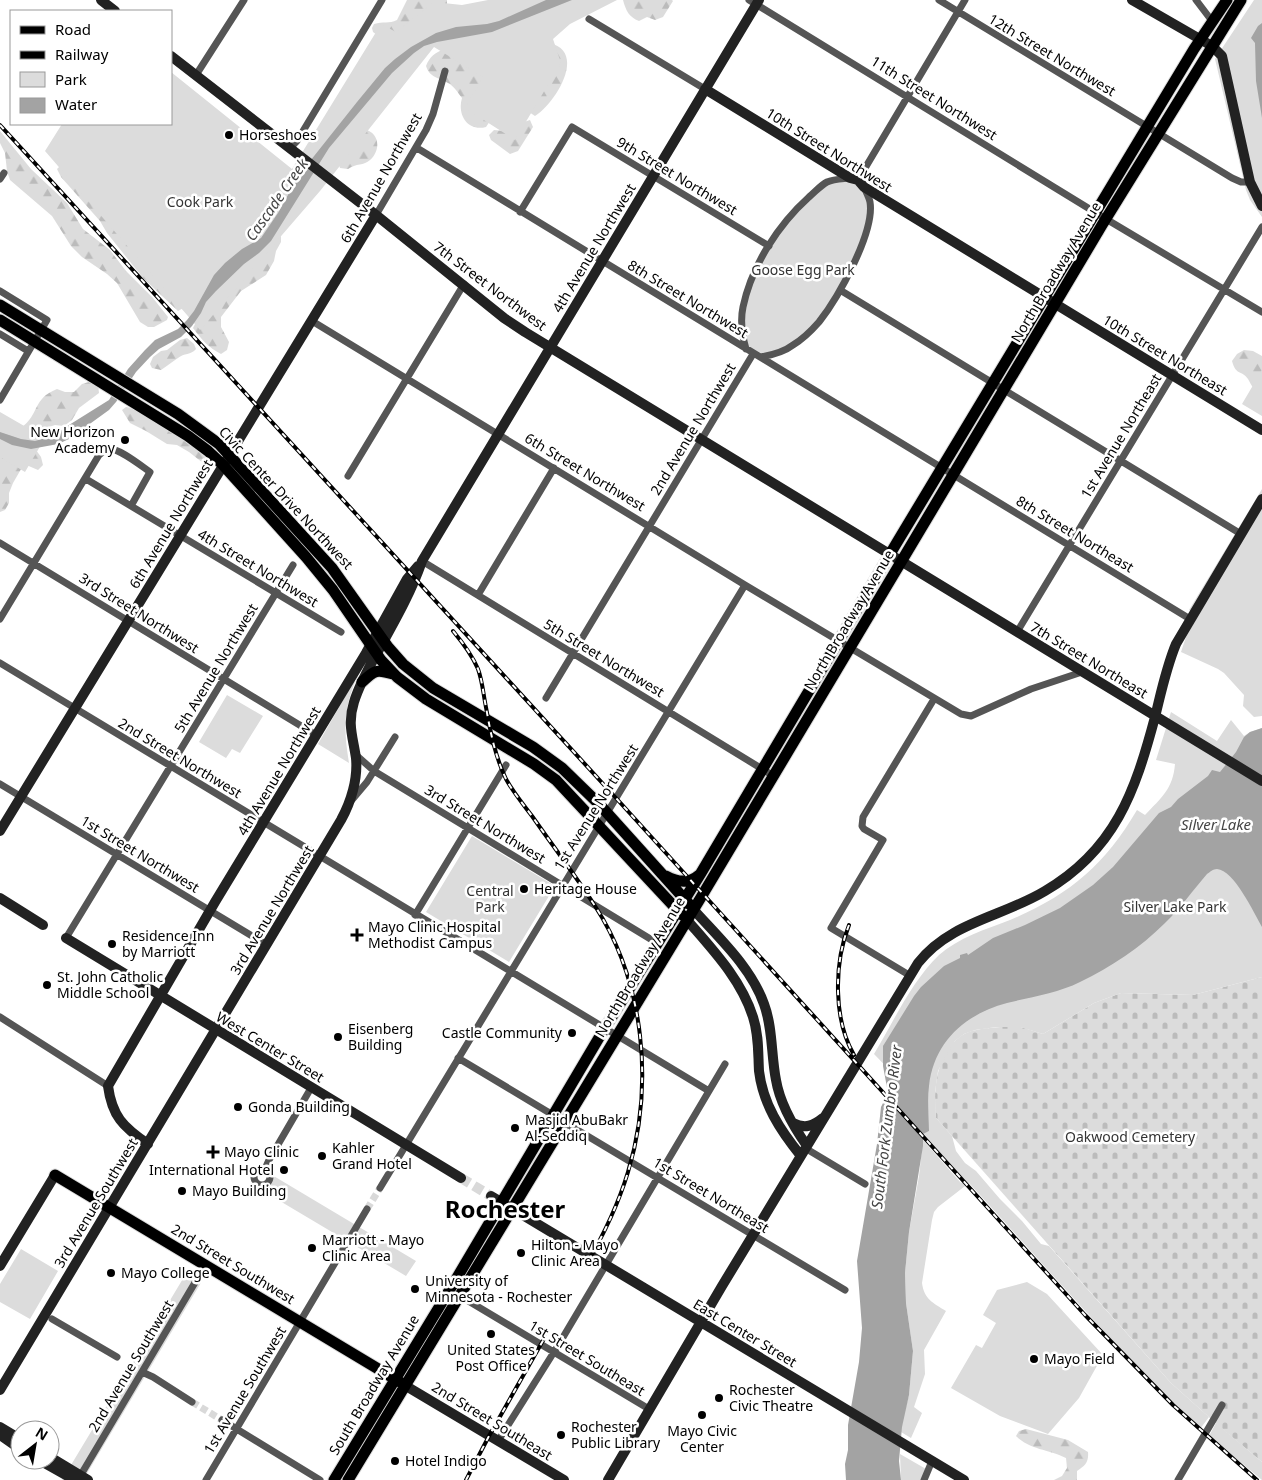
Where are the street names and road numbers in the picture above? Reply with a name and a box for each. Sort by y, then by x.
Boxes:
street label: 12th Street Northwest [985,9,1119,100]
street label: 11th Street Northwest [868,51,1001,144]
street label: 10th Street Northwest [763,103,896,196]
street label: 6th Avenue Northwest [335,109,426,246]
street label: 9th Street Northwest [614,132,741,219]
street label: 4th Avenue Northwest [547,180,640,316]
street label: North Broadway Avenue [1006,198,1105,345]
street label: 7th Street Northwest [430,237,551,335]
street label: 8th Street Northwest [625,255,752,342]
street label: 10th Street Northeast [1099,310,1231,399]
street label: 2nd Avenue Northwest [646,359,740,498]
street label: 1st Avenue Northeast [1076,370,1165,502]
street label: Civic Center Drive Northwest [215,422,358,573]
street label: 6th Street Northwest [522,428,649,515]
street label: 6th Avenue Northwest [124,456,217,592]
street label: 8th Street Northeast [1013,491,1138,576]
street label: 4th Street Northwest [195,524,322,611]
street label: North Broadway Avenue [799,546,898,693]
street label: 3rd Street Northwest [76,568,203,657]
street label: 5th Avenue Northwest [169,600,262,736]
street label: 5th Street Northwest [541,614,668,701]
street label: 7th Street Northeast [1027,617,1152,702]
street label: 4th Avenue Northwest [232,703,325,839]
street label: 2nd Street Northwest [115,713,246,802]
street label: 1st Avenue Northwest [549,740,642,873]
street label: 3rd Street Northwest [421,780,549,867]
street label: 1st Street Northwest [77,811,203,897]
street label: 3rd Avenue Northwest [225,841,318,978]
street label: North Broadway Avenue [590,893,689,1040]
street label: West Center Street [213,1007,328,1086]
street label: 3rd Avenue Southwest [49,1135,142,1271]
street label: 1st Street Northeast [650,1152,773,1237]
street label: 2nd Street Southwest [168,1219,299,1308]
street label: East Center Street [690,1294,801,1371]
street label: 2nd Avenue Southwest [84,1296,178,1435]
street label: South Broadway Avenue [324,1311,423,1458]
street label: 1st Street Southeast [526,1315,649,1400]
street label: 1st Avenue Southwest [199,1323,290,1457]
street label: 2nd Street Southeast [428,1377,556,1464]

